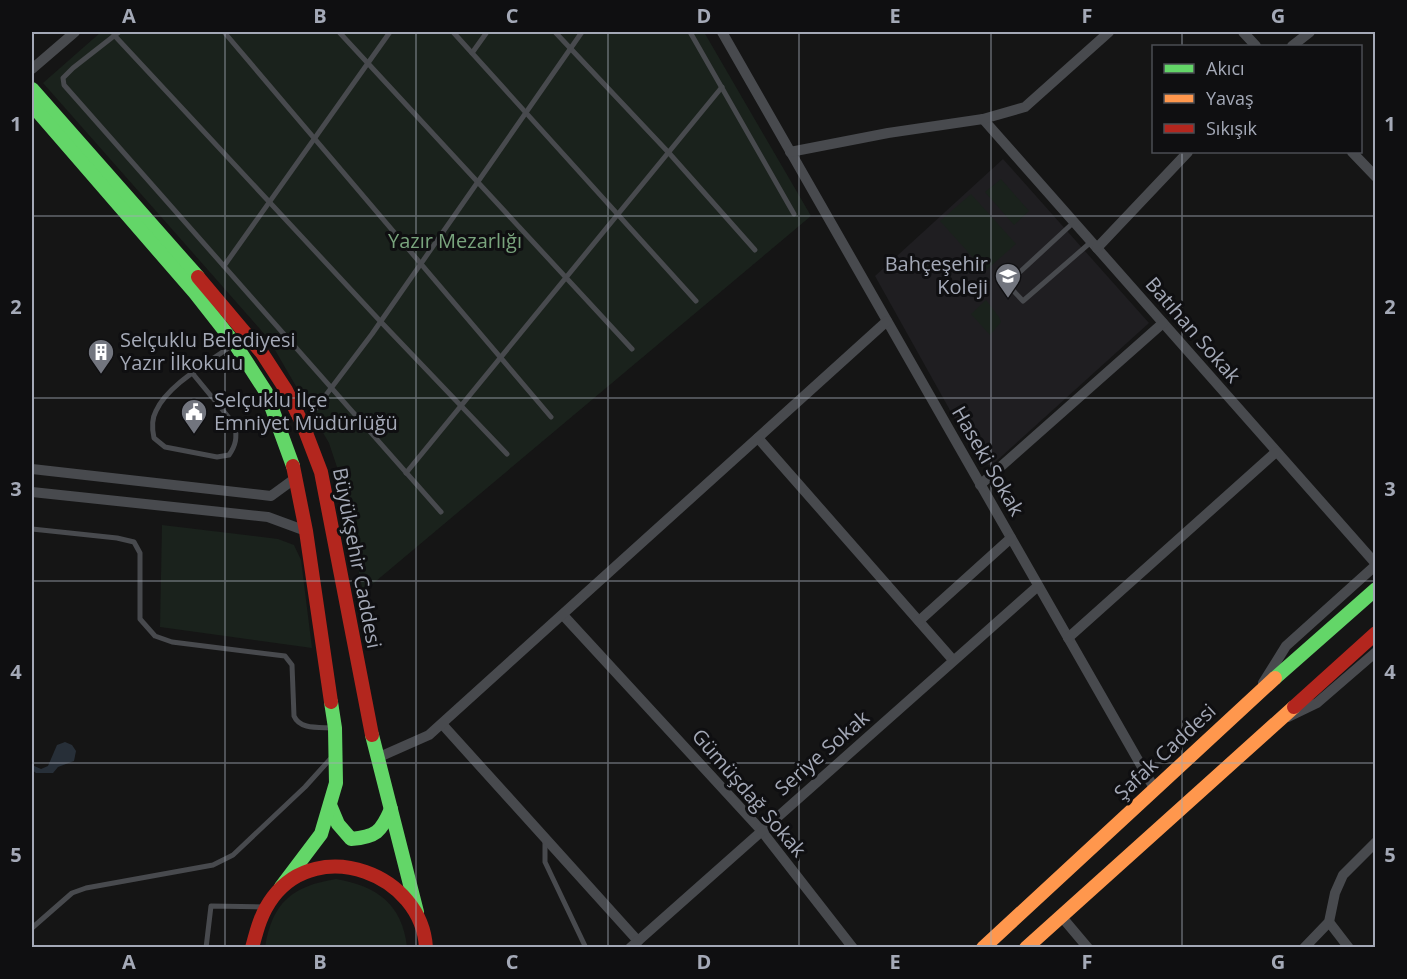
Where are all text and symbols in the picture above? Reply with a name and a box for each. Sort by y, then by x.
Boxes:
text: A [122,2,136,29]
text: B [313,2,327,29]
text: C [506,2,519,29]
text: D [697,2,711,29]
text: E [889,2,901,29]
text: F [1082,2,1092,29]
text: G [1271,2,1285,29]
legend [1152,45,1362,153]
text: Akıcı [1206,56,1245,80]
text: Yavaş [1206,86,1254,110]
text: 1 [10,110,22,137]
text: 1 [1384,110,1396,137]
text: Sıkışık [1206,116,1258,140]
park label: Yazır Mezarlığı [388,227,522,254]
place label: Bahçeşehir Koleji [885,250,988,300]
school or university icon: Bahçeşehir Koleji [993,261,1023,299]
street label: Batıhan Sokak [1140,271,1247,389]
text: 2 [10,293,22,320]
text: 2 [1384,293,1396,320]
place label: Selçuklu Belediyesi Yazır İlkokulu [120,326,296,376]
building icon: Selçuklu Belediyesi Yazır İlkokulu [86,337,116,375]
place label: Selçuklu İlçe Emniyet Müdürlüğü [214,386,398,436]
public building icon: Selçuklu İlçe Emniyet Müdürlüğü [179,397,209,435]
street label: Haseki Sokak [946,401,1031,521]
street label: Büyükşehir Caddesi [327,465,388,651]
text: 3 [10,475,22,502]
text: 3 [1384,475,1396,502]
text: 4 [10,658,22,685]
text: 4 [1384,658,1396,685]
street label: Şafak Caddesi [1108,698,1221,806]
street label: Seriye Sokak [769,704,875,801]
street label: Gümüşdağ Sokak [686,723,813,863]
text: 5 [10,841,22,868]
text: 5 [1384,841,1396,868]
text: A [122,948,136,975]
text: B [313,948,327,975]
text: C [506,948,519,975]
text: D [697,948,711,975]
text: E [889,948,901,975]
text: F [1082,948,1092,975]
text: G [1271,948,1285,975]

